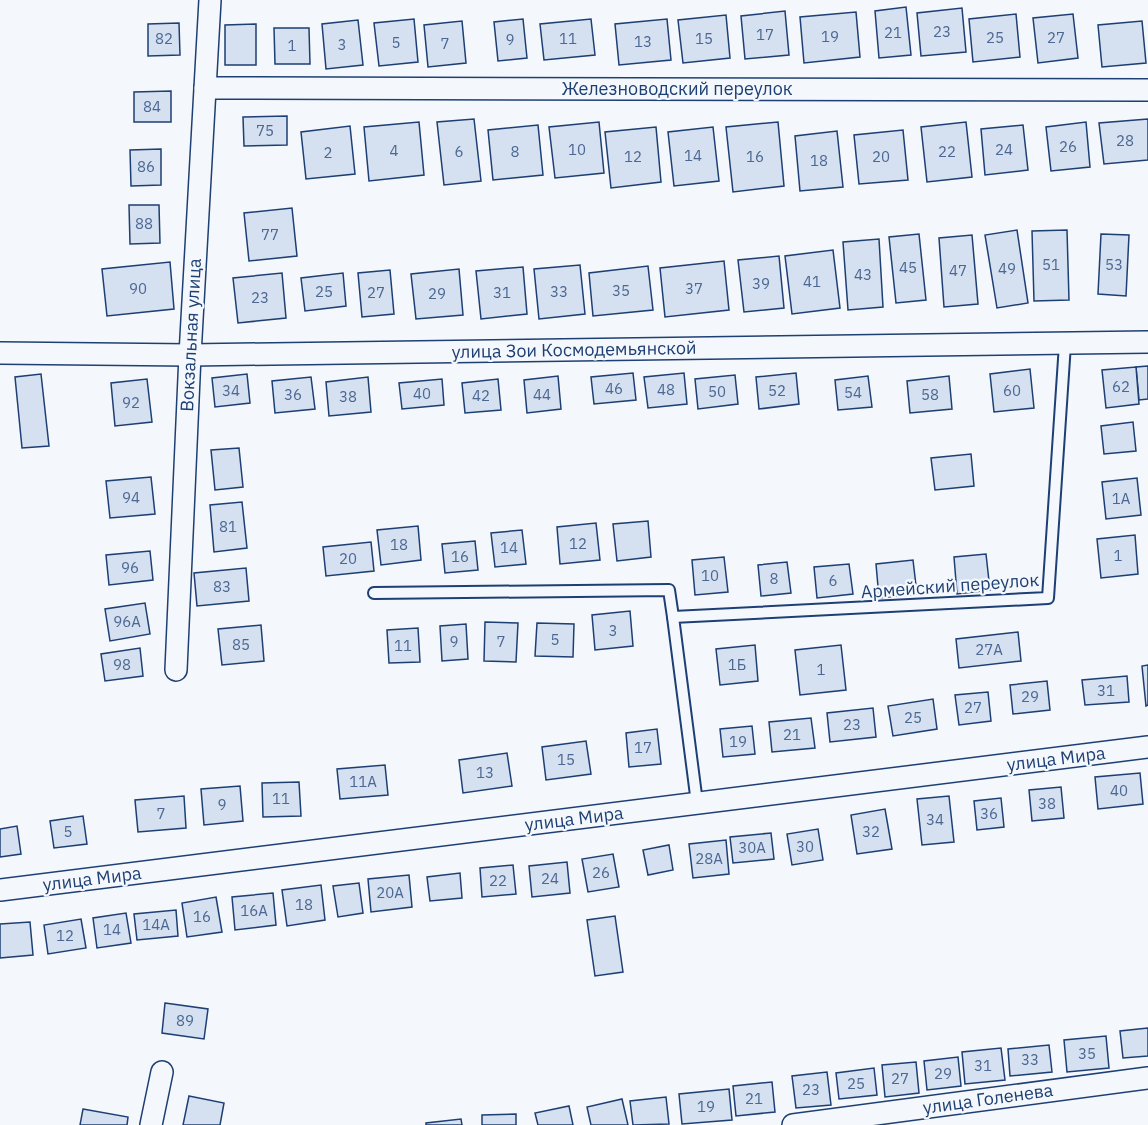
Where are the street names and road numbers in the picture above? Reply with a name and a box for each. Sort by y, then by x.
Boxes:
street label: Железноводский переулок [561,77,793,100]
street label: Вокзальная улица [175,257,206,412]
street label: улица Зои Космодемьянской [451,336,697,363]
street label: Армейский переулок [860,568,1040,603]
street label: улица Мира [1005,741,1107,776]
street label: улица Мира [523,801,625,836]
street label: улица Мира [41,861,143,896]
street label: улица Голенева [921,1078,1055,1119]

